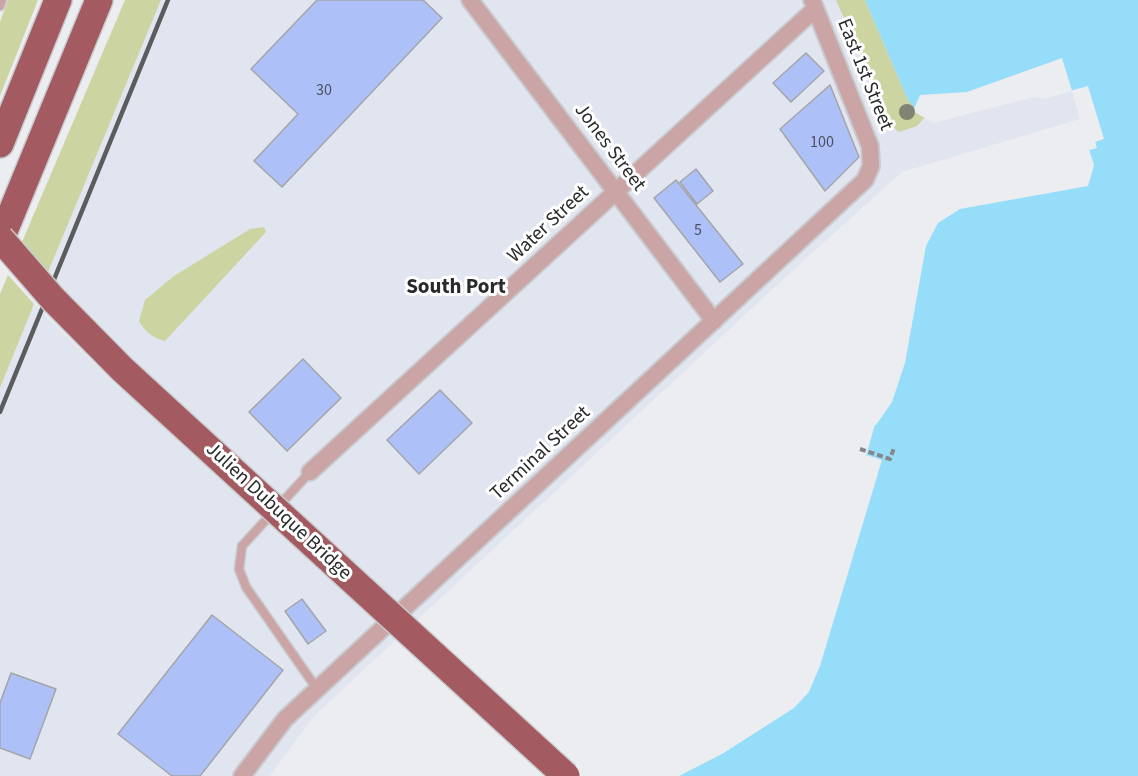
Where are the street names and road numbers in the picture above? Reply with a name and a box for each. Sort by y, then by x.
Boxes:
street label: East 1st Street [831,16,897,134]
street label: Jones Street [568,99,650,197]
street label: Water Street [503,181,595,269]
street label: Terminal Street [486,402,596,506]
street label: Julien Dubuque Bridge [200,438,356,586]

